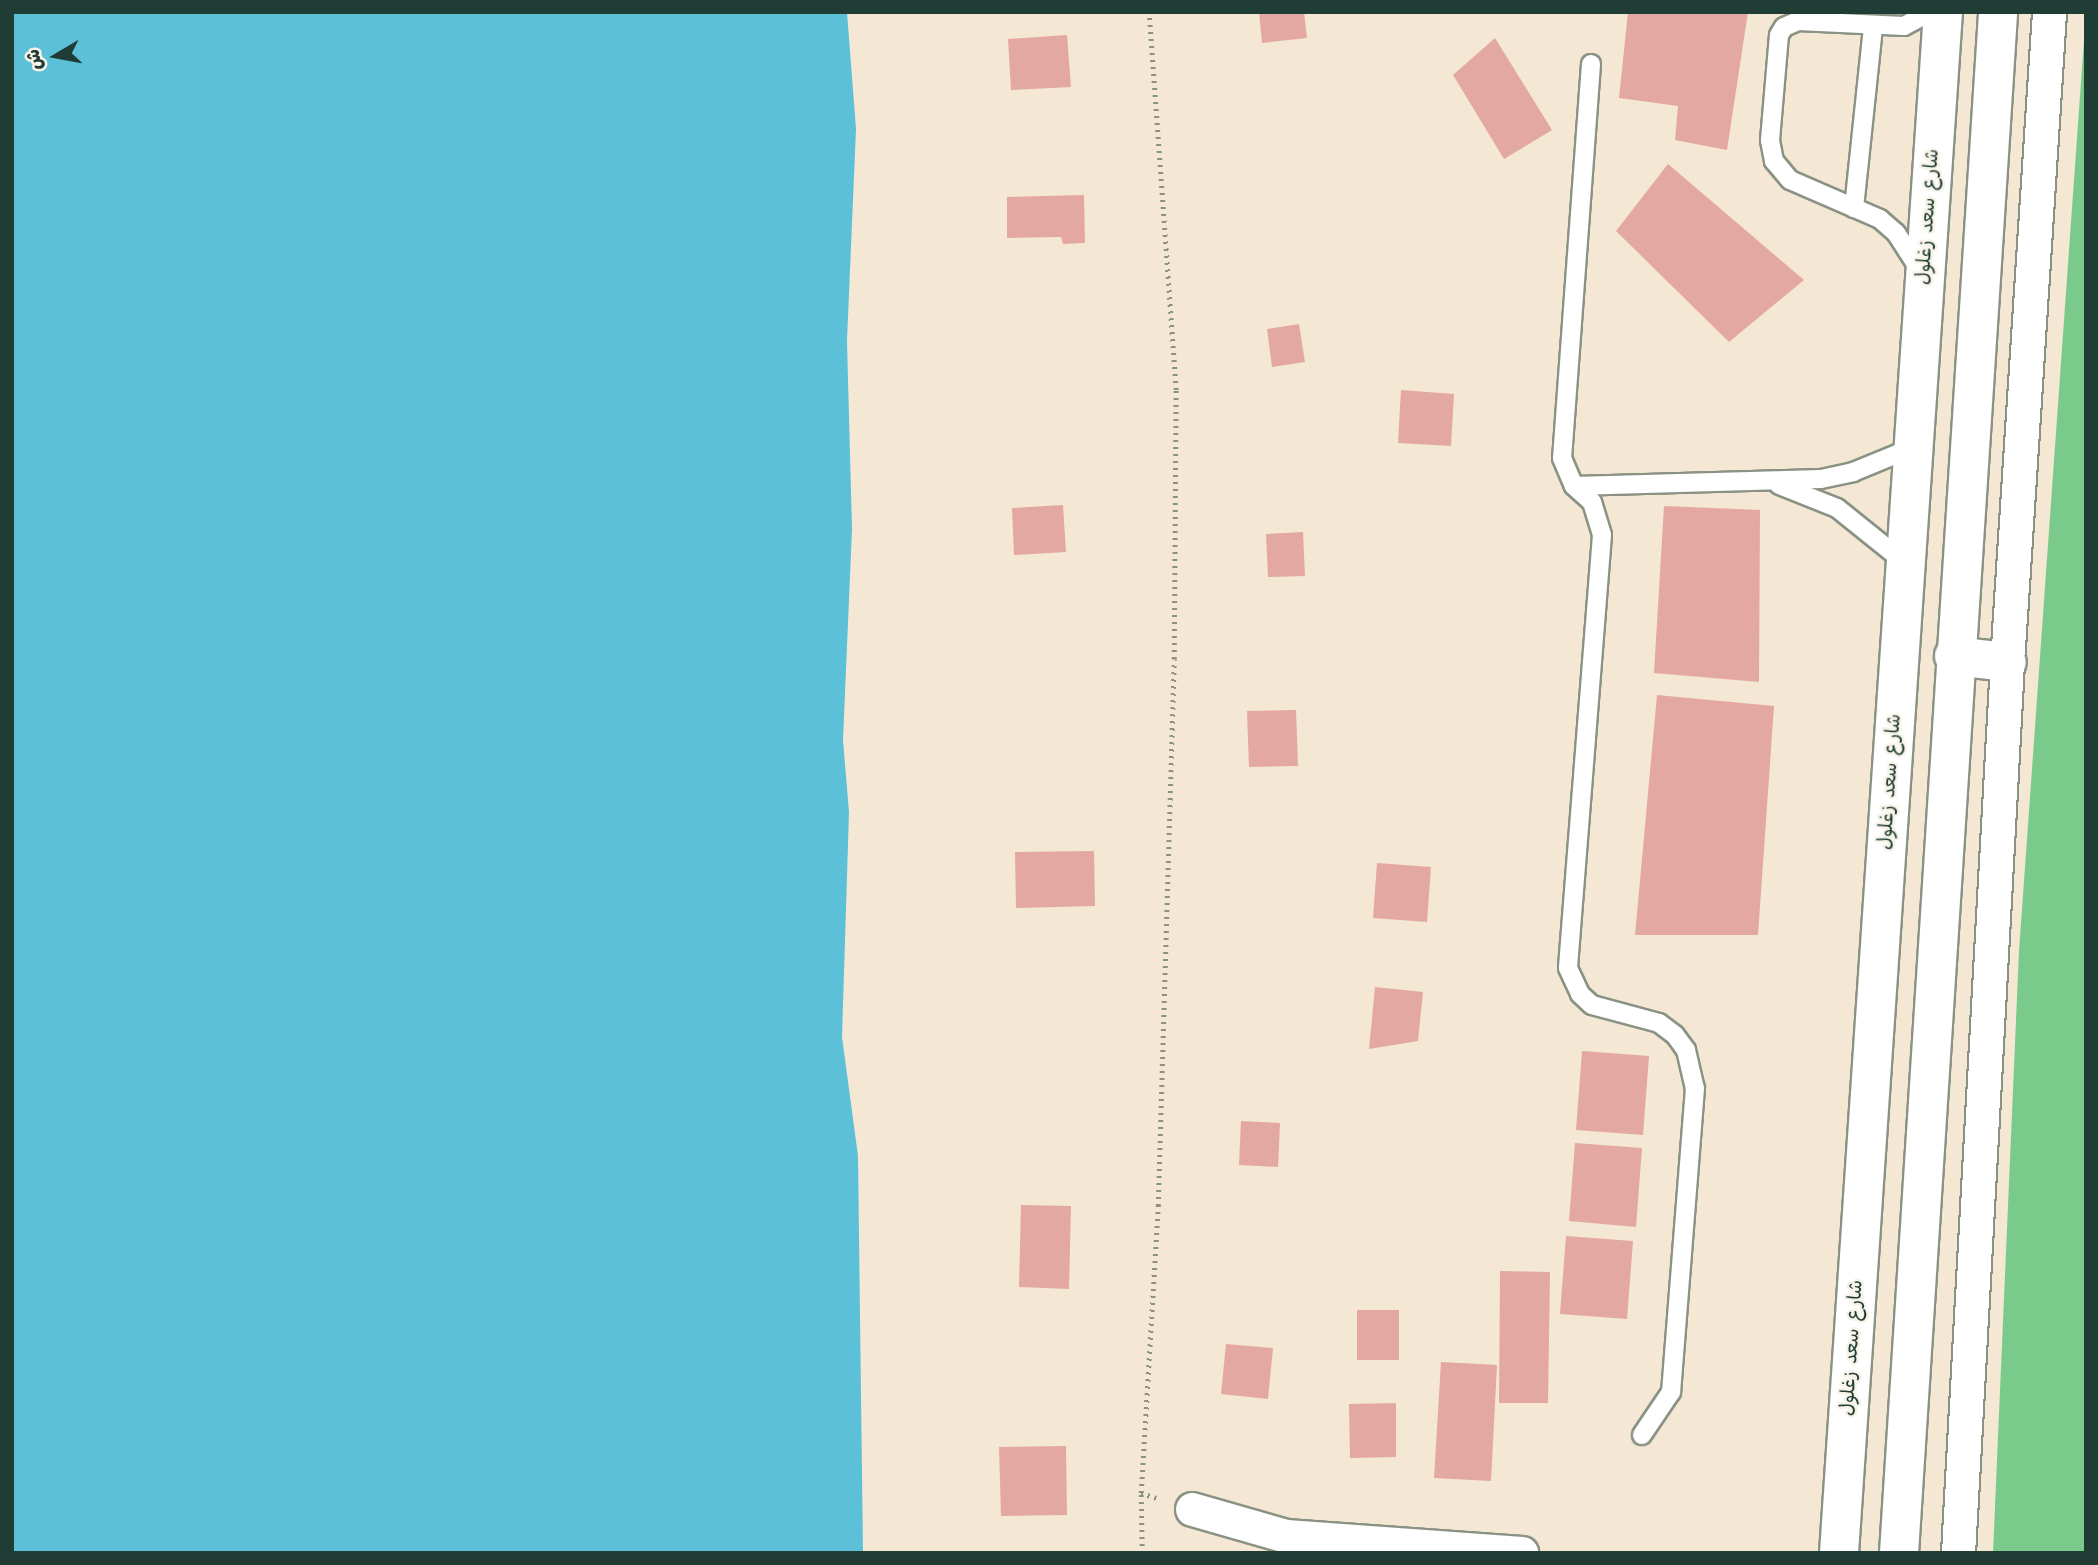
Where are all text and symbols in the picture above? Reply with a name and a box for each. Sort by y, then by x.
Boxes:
north arrow [21,21,91,91]
text: ش [19,47,52,73]
street label: شارع سعد زغلول [1913,148,1945,286]
street label: شارع سعد زغلول [1875,713,1907,851]
street label: شارع سعد زغلول [1837,1279,1869,1417]

